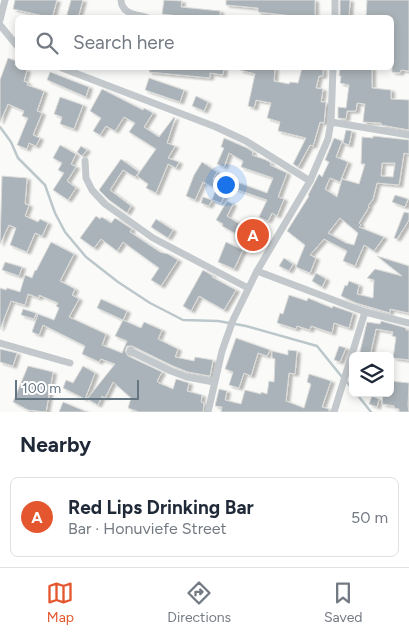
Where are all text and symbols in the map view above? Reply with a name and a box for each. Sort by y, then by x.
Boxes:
search box [15,15,394,70]
icon: search [33,29,61,57]
text: Search here [73,31,175,54]
your location [213,172,239,198]
pin: A [237,216,269,254]
map controls [349,352,394,397]
button: layers [349,352,394,397]
scale bar [15,377,139,400]
text: 100 m [22,380,61,397]
text: Nearby [20,432,91,457]
text: Red Lips Drinking Bar [68,496,254,519]
text: A [31,508,43,527]
text: 50 m [351,508,388,527]
text: Bar · Honuviefe Street [68,519,227,538]
tab: Map [46,579,74,626]
tab: Directions [167,579,231,626]
tab: Saved [324,579,363,626]

